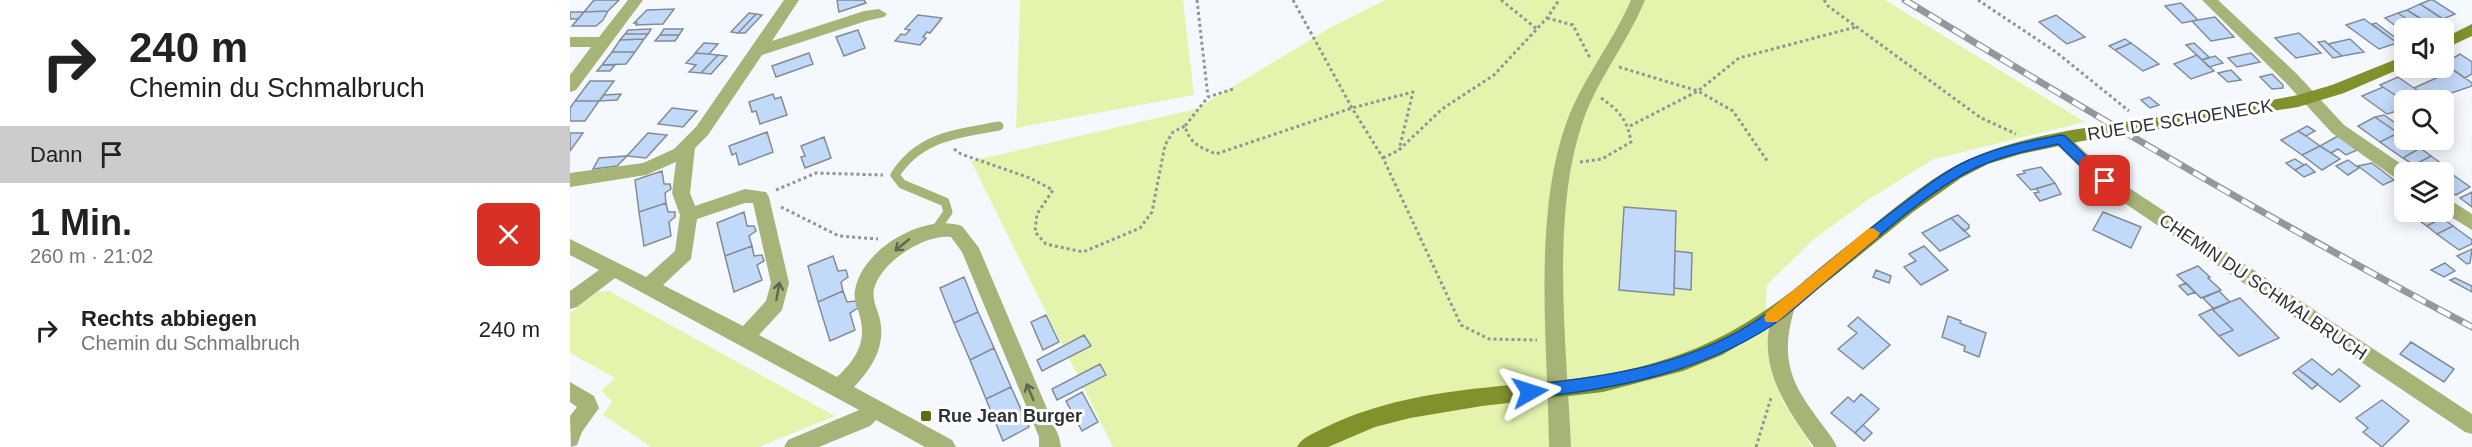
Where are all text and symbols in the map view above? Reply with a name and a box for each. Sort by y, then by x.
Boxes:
map controls [2394,18,2454,222]
button: sound [2394,18,2454,78]
icon: right [30,24,108,102]
text: 240 m [129,24,248,71]
text: Chemin du Schmalbruch [129,73,425,103]
button: search [2394,90,2454,150]
street label: RUE DE SCHOENECK [2086,95,2274,145]
icon: arrive [95,138,128,171]
text: Dann [30,142,83,167]
pin [2079,155,2130,206]
button: layers [2394,162,2454,222]
icon: arrive [2088,164,2121,197]
text: 1 Min. [30,202,132,243]
button: close [477,203,540,266]
street label: CHEMIN DU SCHMALBRUCH [2155,210,2371,364]
one-way arrow [894,239,910,252]
text: 260 m · 21:02 [30,245,153,267]
one-way arrow [773,282,784,301]
text: Rechts abbiegen [81,306,257,331]
icon: right [30,314,63,347]
text: 240 m [479,317,540,342]
text: Chemin du Schmalbruch [81,332,300,354]
position arrow [1498,360,1562,424]
one-way arrow [1024,384,1035,402]
place label: Rue Jean Burger [938,406,1082,426]
marker: Rue Jean Burger [919,409,933,423]

